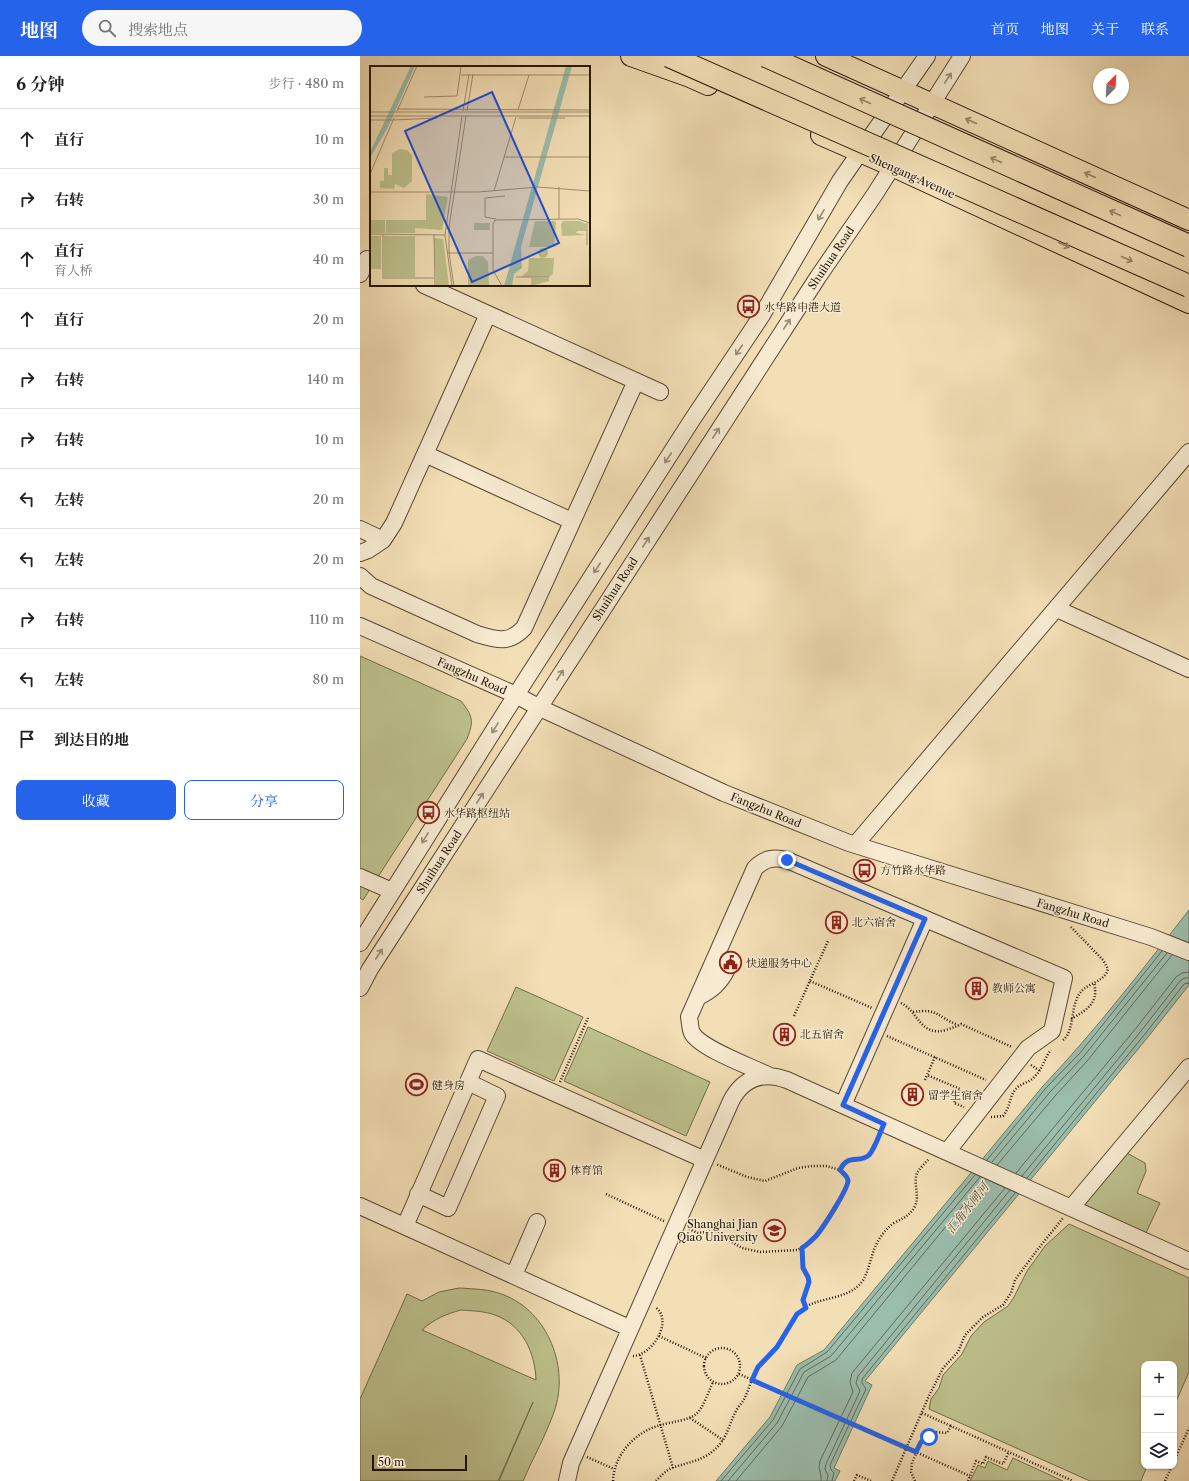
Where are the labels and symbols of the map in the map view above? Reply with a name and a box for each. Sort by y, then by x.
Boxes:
inset map [370,66,590,286]
north arrow [1093,68,1129,104]
one-way arrow [944,73,952,84]
one-way arrow [859,96,871,104]
one-way arrow [966,117,978,124]
street label: Shengang Avenue [867,151,957,201]
one-way arrow [991,155,1003,163]
one-way arrow [1084,171,1096,178]
one-way arrow [816,209,824,221]
one-way arrow [1109,209,1121,216]
street label: Shuihua Road [805,224,857,292]
one-way arrow [1058,242,1070,249]
one-way arrow [1120,256,1132,263]
bus stop icon: 水华路申港大道 [736,294,762,320]
place label: 水华路申港大道 [764,300,841,314]
one-way arrow [783,319,791,330]
one-way arrow [735,344,743,355]
one-way arrow [713,427,721,439]
one-way arrow [663,452,671,464]
one-way arrow [642,536,650,548]
street label: Shuihua Road [589,554,641,623]
one-way arrow [593,562,601,574]
street label: Fangzhu Road [435,654,509,698]
one-way arrow [555,669,564,680]
one-way arrow [491,722,499,733]
street label: Fangzhu Road [729,790,804,831]
one-way arrow [476,793,484,804]
bus stop icon: 水华路枢纽站 [416,800,442,826]
place label: 水华路枢纽站 [444,806,510,820]
street label: Shuihua Road [413,827,465,896]
one-way arrow [421,832,429,844]
route end [778,851,796,869]
bus stop icon: 方竹路水华路 [852,857,878,883]
place label: 方竹路水华路 [880,863,946,877]
street label: Fangzhu Road [1035,895,1111,931]
building icon: 北六宿舍 [824,909,850,935]
place label: 北六宿舍 [852,915,896,929]
one-way arrow [376,948,384,960]
public building icon: 快递服务中心 [717,950,743,976]
place label: 快递服务中心 [746,956,812,970]
building icon: 教师公寓 [963,975,989,1001]
place label: 教师公寓 [992,981,1036,995]
building icon: 北五宿舍 [772,1021,798,1047]
place label: 北五宿舍 [800,1027,844,1041]
sports icon: 健身房 [403,1072,429,1098]
place label: 健身房 [432,1078,465,1092]
building icon: 留学生宿舍 [900,1082,926,1108]
place label: 留学生宿舍 [928,1088,983,1102]
building icon: 体育馆 [541,1157,567,1183]
place label: 体育馆 [570,1163,603,1177]
water label: 汇角水闸河 [943,1178,993,1236]
place label: Shanghai Jian Qiao University [677,1217,759,1244]
school or university icon: Shanghai Jian Qiao University [761,1217,787,1243]
route start [920,1428,938,1446]
scale bar [372,1453,467,1472]

